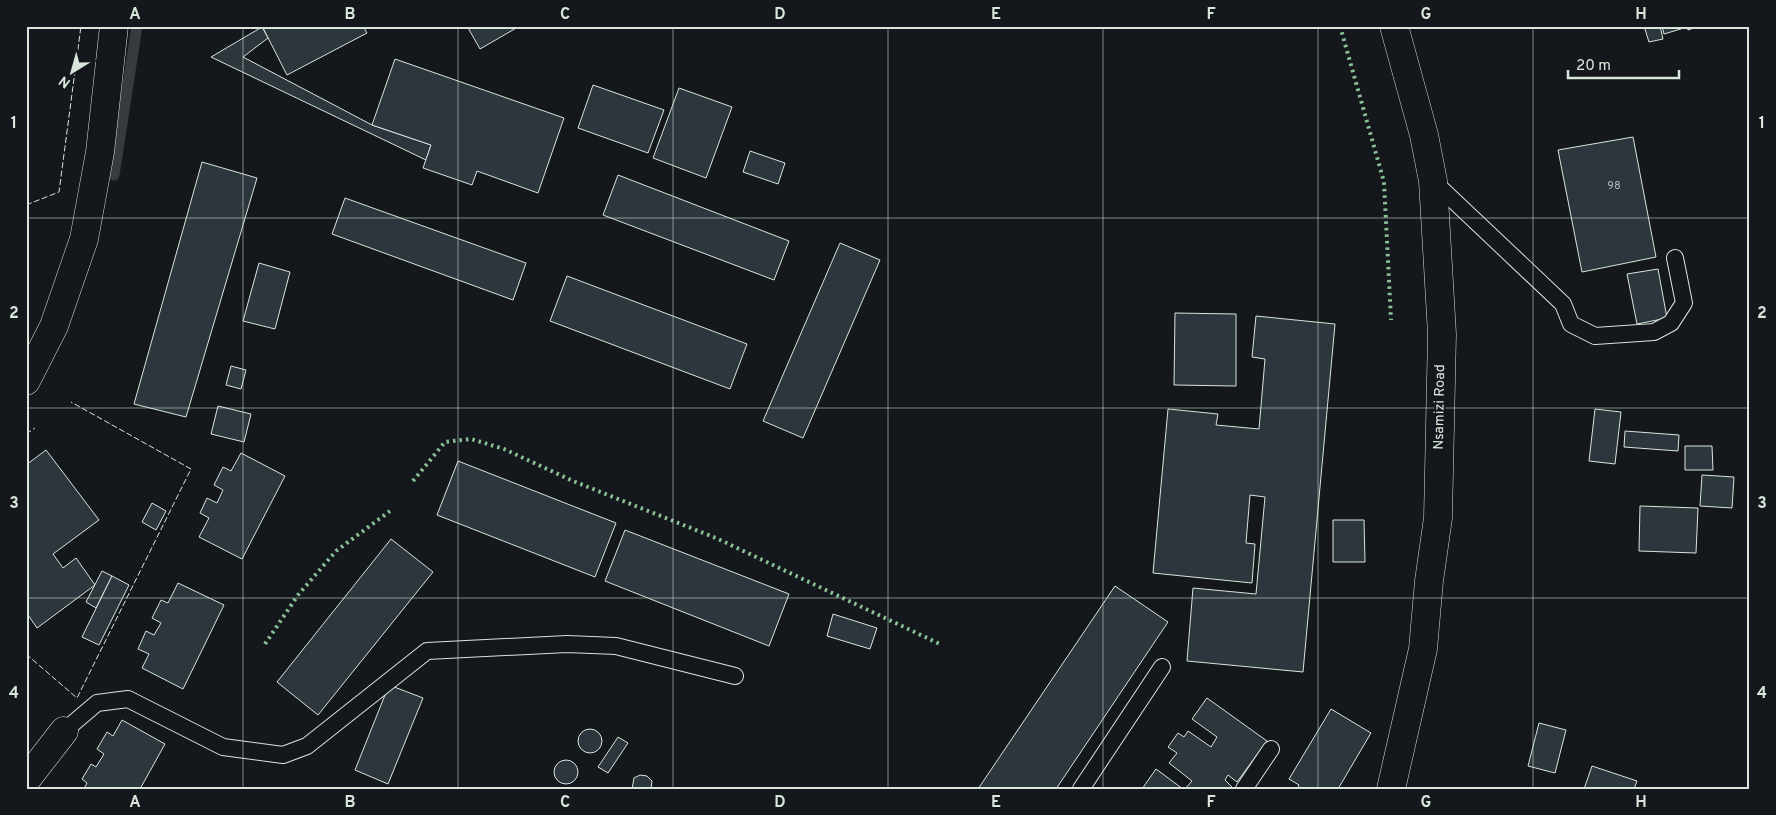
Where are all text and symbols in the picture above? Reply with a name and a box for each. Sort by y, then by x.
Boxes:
text: A [129,5,141,25]
text: B [344,5,356,25]
text: C [560,5,570,25]
text: D [774,5,786,25]
text: E [991,5,1001,25]
text: F [1206,5,1216,25]
text: G [1421,5,1431,25]
text: H [1635,5,1647,25]
north arrow [48,48,98,98]
scale bar [1568,48,1680,80]
text: 20 m [1576,57,1611,76]
text: N [56,71,74,91]
text: 1 [11,114,17,134]
text: 1 [1759,114,1765,134]
house number: 98 [1607,179,1621,193]
text: 2 [9,304,19,324]
text: 2 [1757,304,1767,324]
street label: Nsamizi Road [1431,364,1449,450]
text: 3 [9,494,19,514]
text: 3 [1757,494,1767,514]
text: 4 [9,684,19,704]
text: 4 [1757,684,1767,704]
text: A [129,793,141,813]
text: B [344,793,356,813]
text: C [560,793,570,813]
text: D [774,793,786,813]
text: E [991,793,1001,813]
text: F [1206,793,1216,813]
text: G [1421,793,1431,813]
text: H [1635,793,1647,813]

